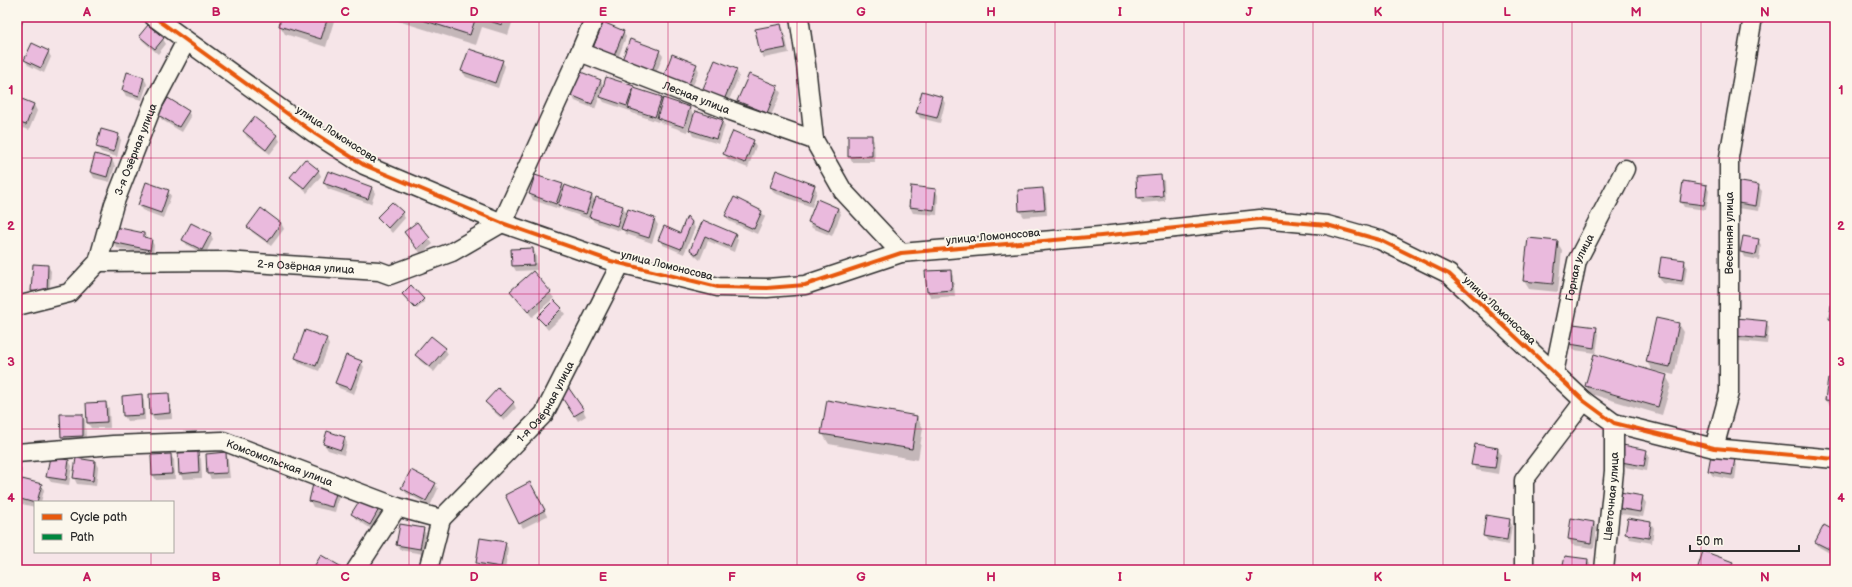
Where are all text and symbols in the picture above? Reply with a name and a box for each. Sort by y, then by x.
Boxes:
text: A [82,4,91,20]
text: B [211,4,221,20]
text: C [340,4,350,20]
text: D [469,4,479,20]
text: E [599,4,608,20]
text: F [728,4,736,20]
text: G [856,4,866,20]
text: H [986,4,996,20]
text: I [1118,4,1122,20]
text: J [1245,4,1253,20]
text: K [1374,4,1383,20]
text: L [1503,4,1511,20]
text: M [1630,4,1642,20]
text: N [1760,4,1770,20]
street label: Лесная улица [660,79,732,117]
text: 1 [8,82,14,98]
text: 1 [1838,82,1844,98]
street label: 3-я Озёрная улица [112,101,160,197]
street label: улица Ломоносова [294,103,380,166]
street label: Весенняя улица [1723,191,1736,274]
text: 2 [7,218,15,234]
text: 2 [1837,218,1845,234]
street label: улица Ломоносова [945,226,1041,247]
street label: Горная улица [1563,231,1597,302]
street label: улица Ломоносова [619,248,715,283]
street label: 2-я Озёрная улица [257,257,355,276]
street label: улица Ломоносова [1461,273,1539,348]
text: 3 [7,354,15,370]
text: 3 [1837,354,1845,370]
street label: 1-я Озёрная улица [514,359,577,445]
street label: Комсомольская улица [224,437,335,489]
street label: Цветочная улица [1601,452,1621,541]
text: 4 [7,490,15,506]
text: 4 [1837,490,1845,506]
legend [34,501,174,553]
text: Cycle path [70,510,127,525]
scale bar [1690,527,1799,553]
text: Path [70,530,95,545]
text: 50 m [1696,534,1723,549]
text: A [82,569,91,585]
text: B [211,569,221,585]
text: C [340,569,350,585]
text: D [469,569,479,585]
text: E [599,569,608,585]
text: F [728,569,736,585]
text: G [856,569,866,585]
text: H [986,569,996,585]
text: I [1118,569,1122,585]
text: J [1245,569,1253,585]
text: K [1374,569,1383,585]
text: L [1503,569,1511,585]
text: M [1630,569,1642,585]
text: N [1760,569,1770,585]

